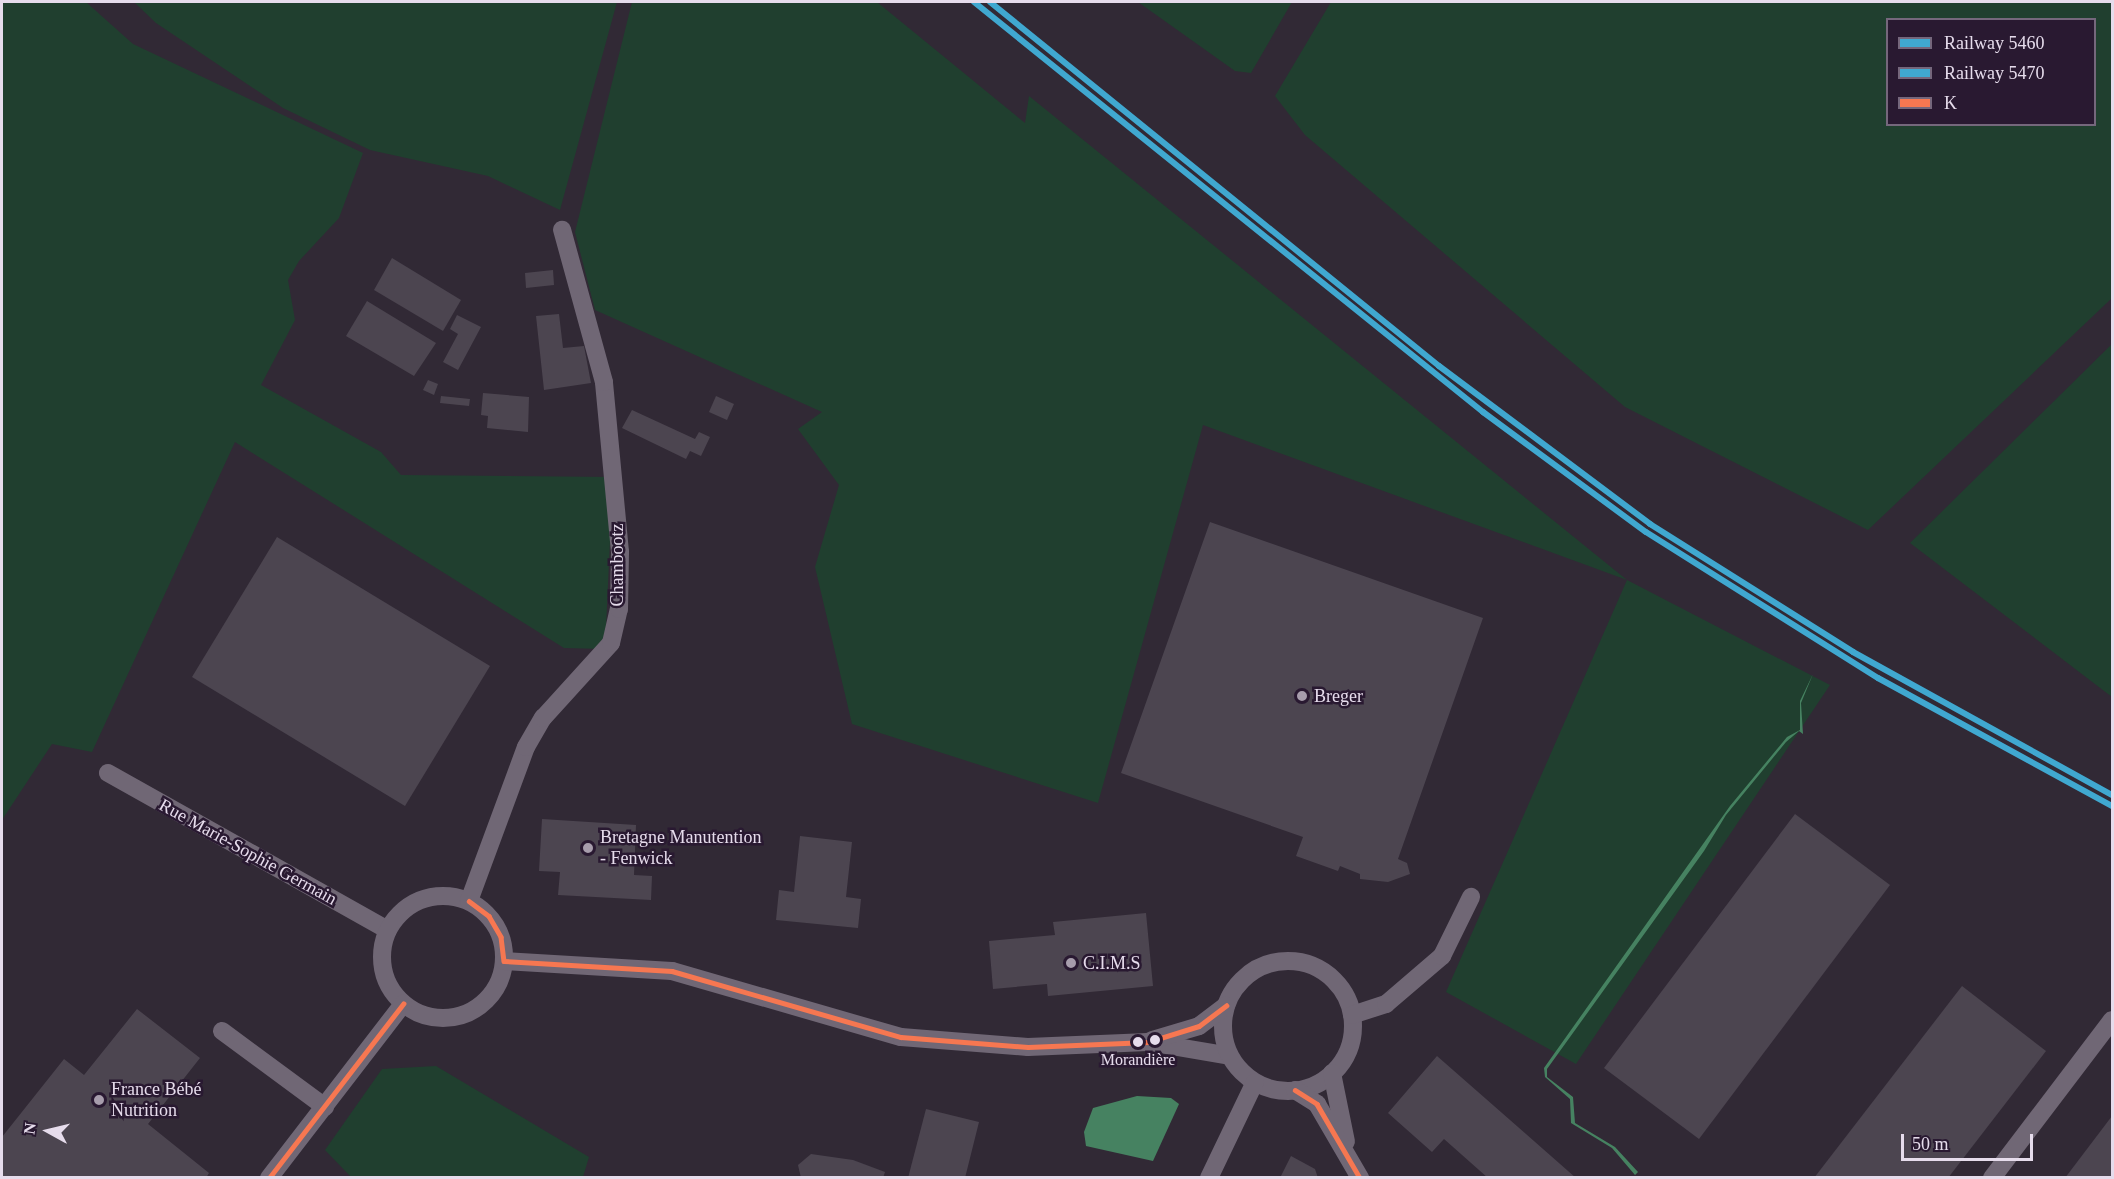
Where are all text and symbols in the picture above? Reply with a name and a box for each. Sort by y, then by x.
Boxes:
legend [1886,18,2096,126]
text: Railway 5460 [1944,33,2045,53]
text: Railway 5470 [1944,63,2045,83]
text: K [1944,93,1957,113]
street label: Chambootz [606,524,628,606]
place label: Breger [1314,685,1363,707]
marker: Breger [1295,689,1309,703]
street label: Rue Marie-Sophie Germain [155,794,341,910]
place label: Bretagne Manutention - Fenwick [600,827,761,870]
marker: Bretagne Manutention - Fenwick [581,841,595,855]
place label: C.I.M.S [1083,952,1141,974]
marker: C.I.M.S [1064,956,1078,970]
unlabelled marker [1149,1034,1161,1046]
marker: Morandière [1132,1036,1144,1048]
place label: Morandière [1101,1050,1175,1070]
place label: France Bébé Nutrition [111,1079,201,1122]
marker: France Bébé Nutrition [92,1093,106,1107]
north arrow [18,1101,78,1161]
text: N [20,1122,39,1135]
scale bar [1904,1122,2036,1160]
text: 50 m [1912,1134,1949,1154]

